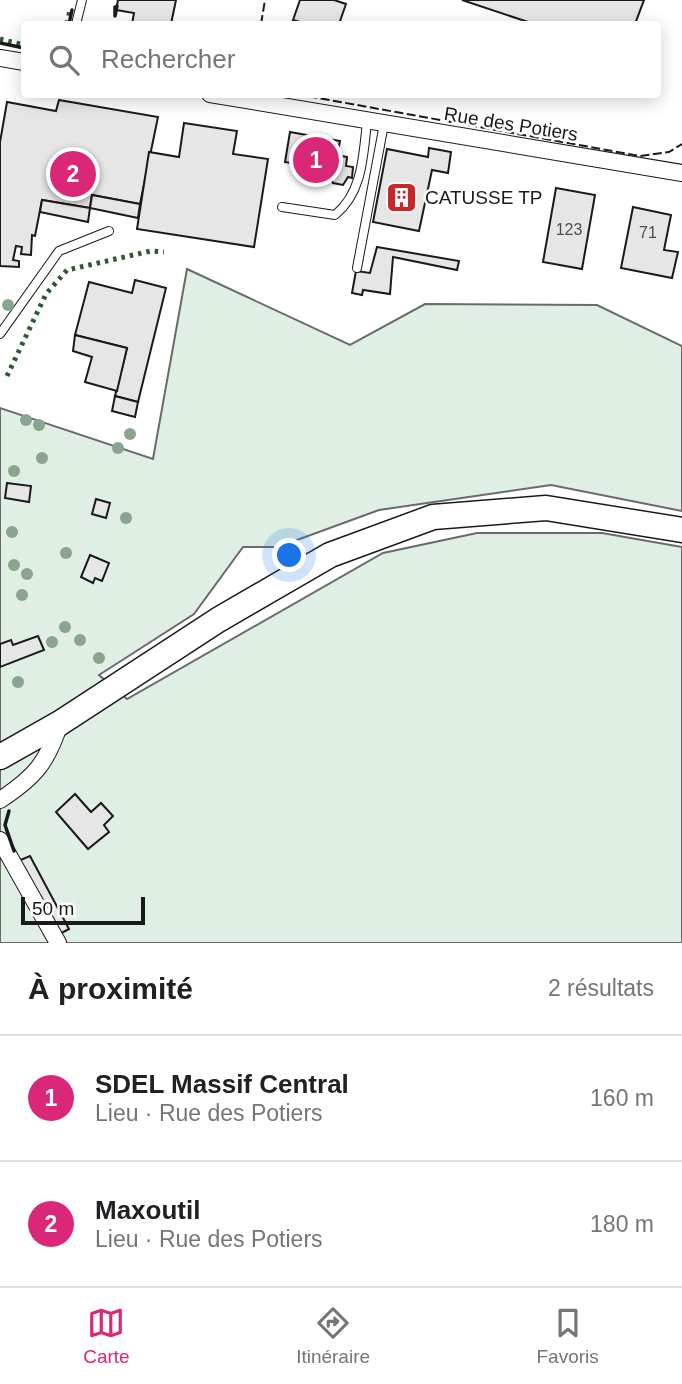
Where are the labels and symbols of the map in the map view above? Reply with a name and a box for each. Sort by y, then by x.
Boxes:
street label: Rue des Potiers [443,103,579,145]
pin: 1 [293,134,339,186]
pin: 2 [50,148,96,200]
building icon: CATUSSE TP [385,180,419,214]
place label: CATUSSE TP [425,187,543,208]
house number: 123 [556,221,582,238]
house number: 71 [639,224,657,241]
your location [272,538,306,572]
scale bar [21,894,145,926]

